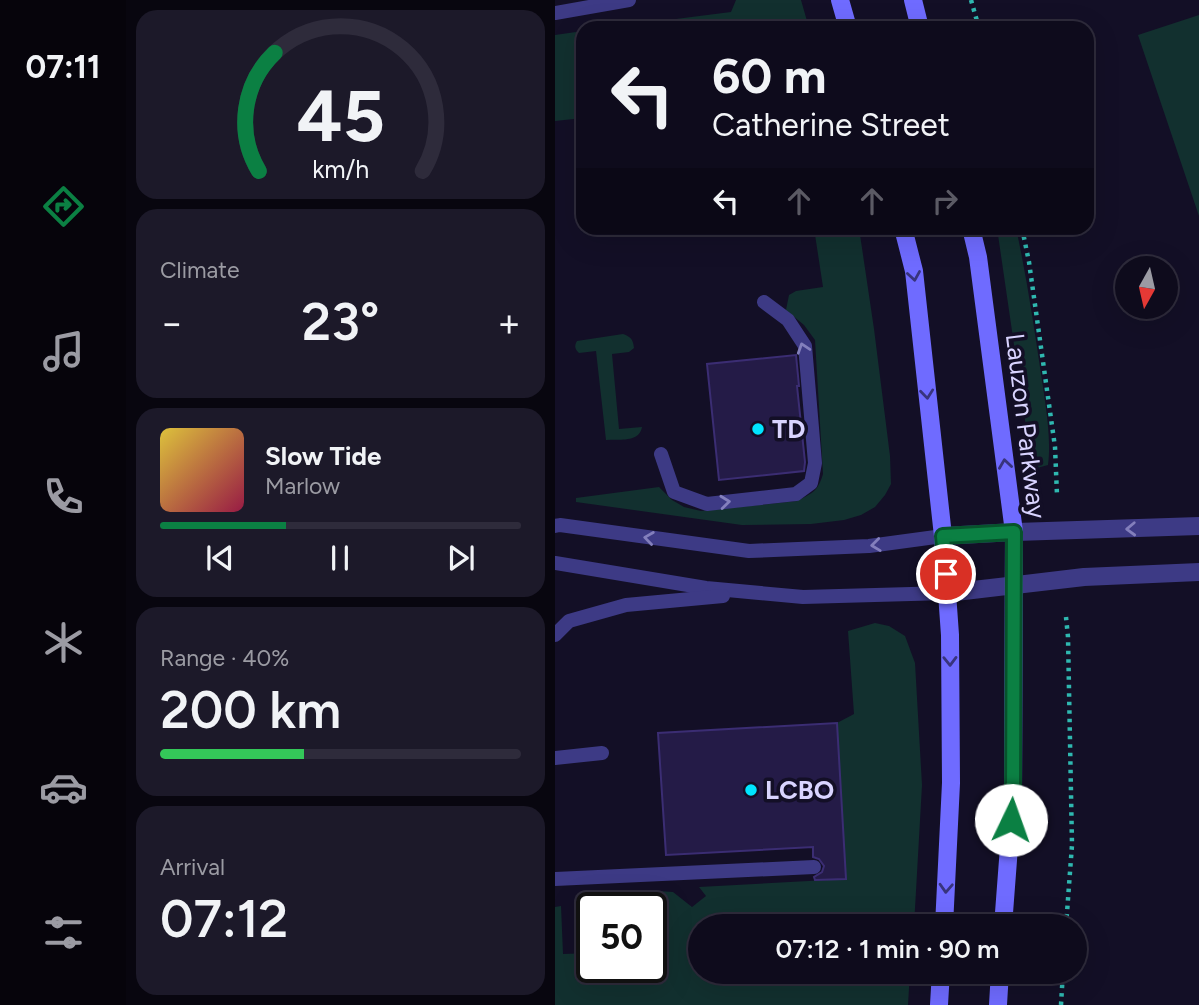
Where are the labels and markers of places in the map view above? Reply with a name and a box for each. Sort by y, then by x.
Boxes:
place label: TD [772,413,805,445]
marker: TD [750,421,766,437]
pin [916,544,976,604]
place label: LCBO [765,774,834,806]
marker: LCBO [743,782,759,798]

